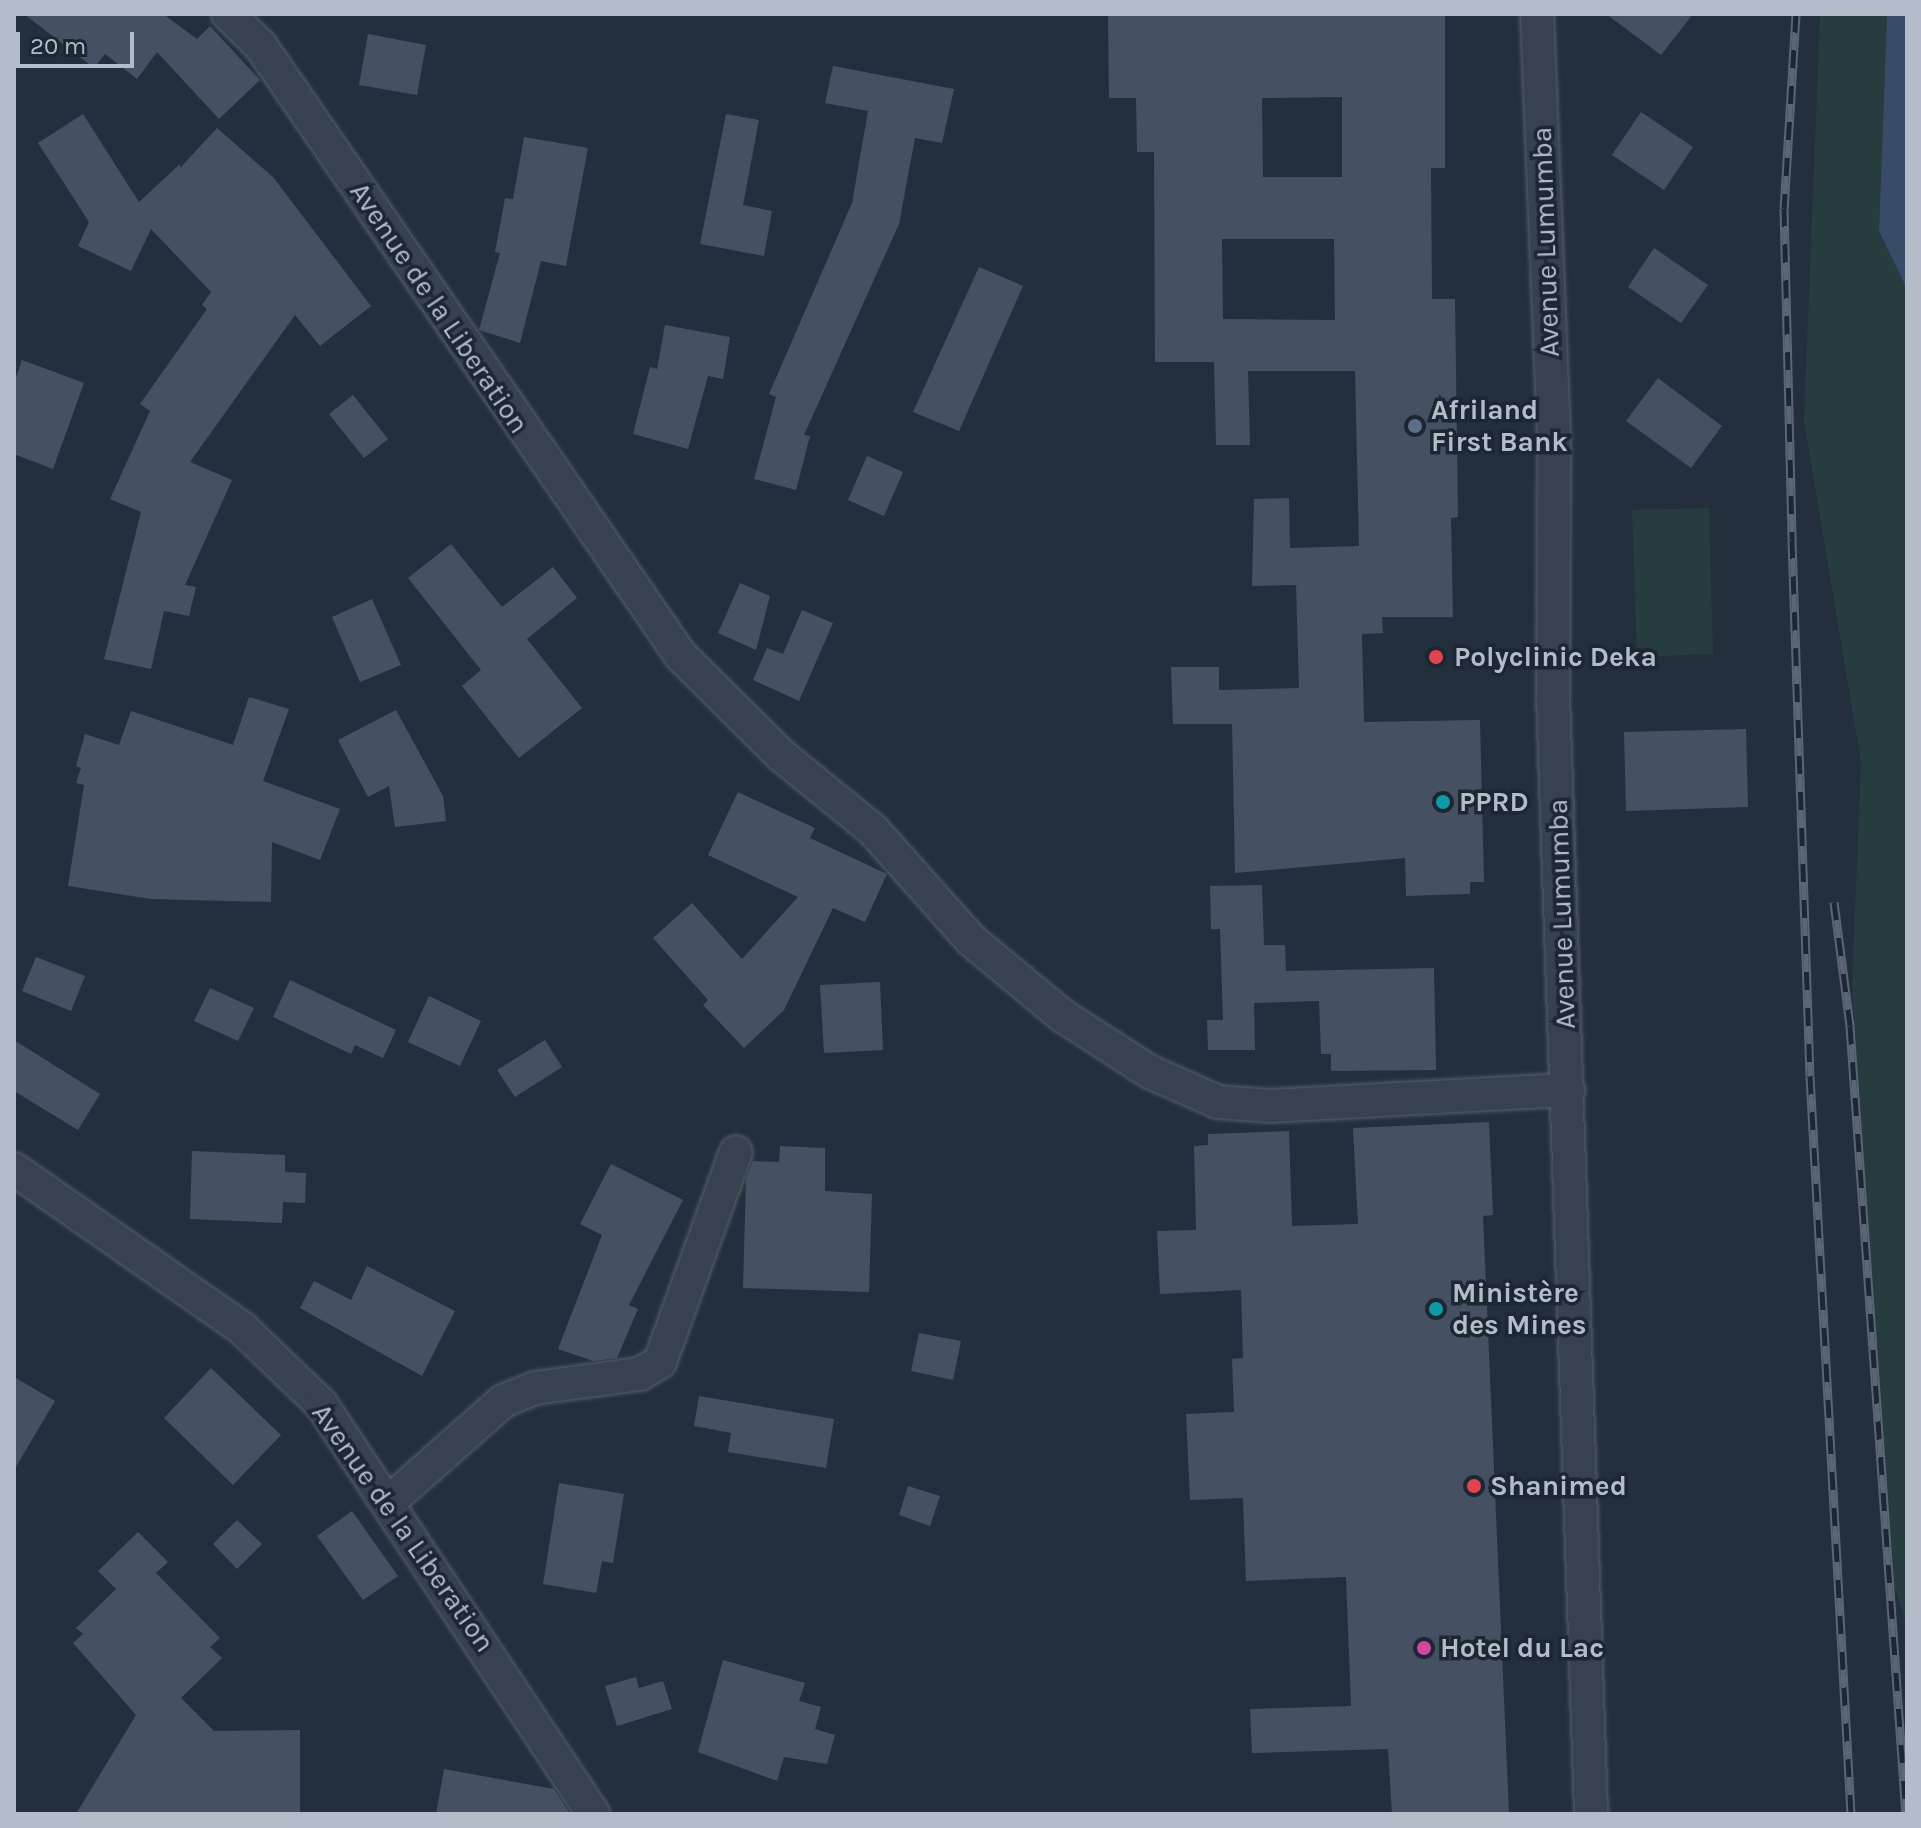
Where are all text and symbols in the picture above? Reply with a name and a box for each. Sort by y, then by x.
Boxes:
scale bar [20,16,138,66]
text: 20 m [30,32,86,60]
street label: Avenue Lumumba [1525,126,1567,358]
street label: Avenue de la Liberation [342,176,536,440]
place label: Afriland First Bank [1431,393,1568,459]
marker: Afriland First Bank [1406,417,1424,435]
place label: Polyclinic Deka [1454,640,1657,674]
marker: Polyclinic Deka [1425,646,1447,668]
place label: PPRD [1459,785,1529,819]
marker: PPRD [1434,793,1452,811]
street label: Avenue Lumumba [1541,798,1583,1030]
place label: Ministère des Mines [1452,1276,1587,1342]
marker: Ministère des Mines [1427,1300,1445,1318]
street label: Avenue de la Liberation [305,1397,501,1659]
place label: Shanimed [1490,1469,1627,1503]
marker: Shanimed [1465,1477,1483,1495]
place label: Hotel du Lac [1440,1631,1604,1665]
marker: Hotel du Lac [1415,1639,1433,1657]

